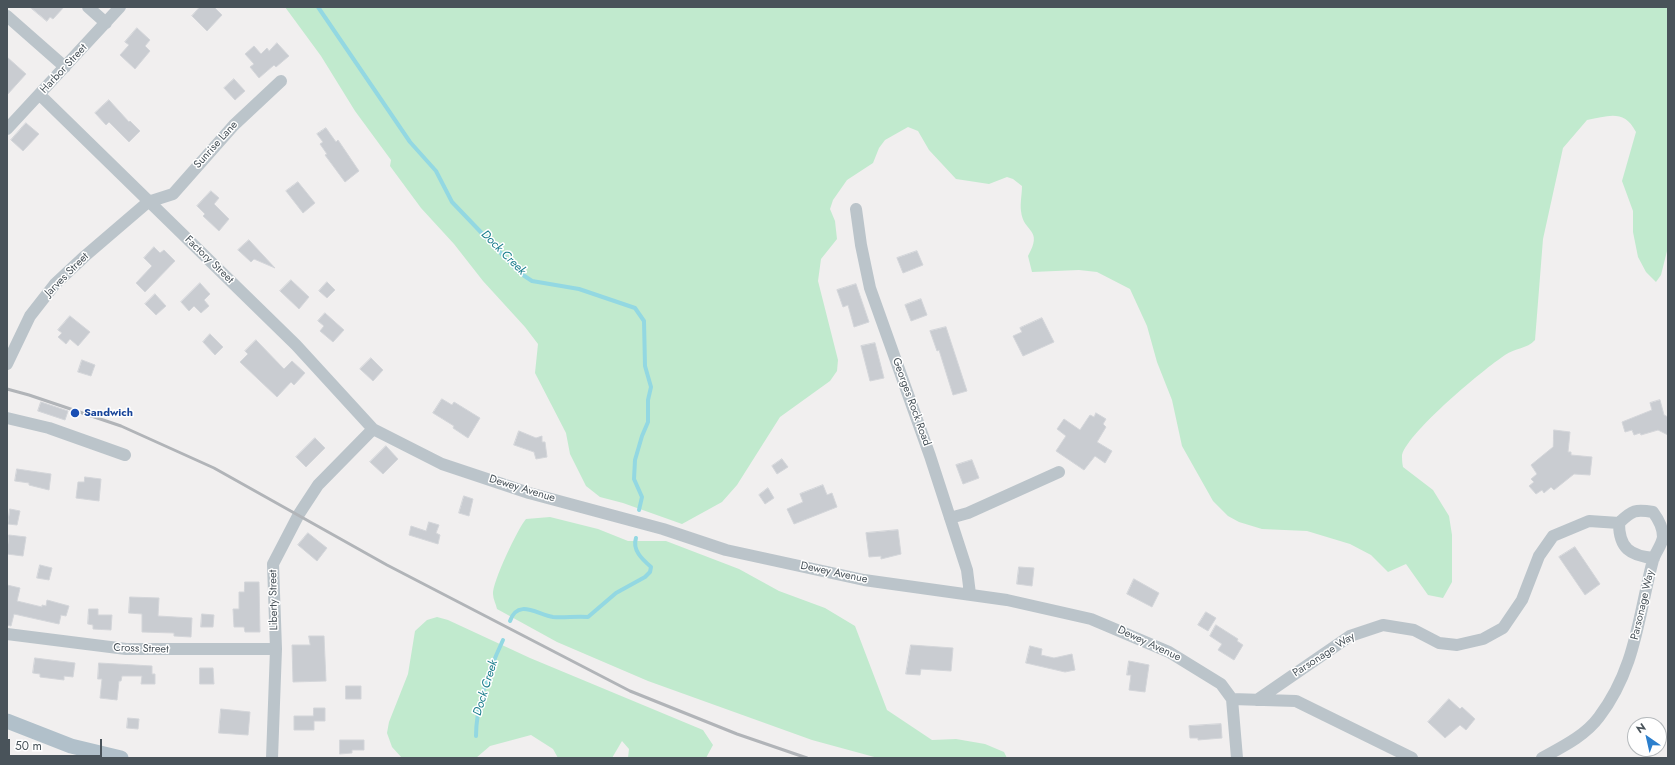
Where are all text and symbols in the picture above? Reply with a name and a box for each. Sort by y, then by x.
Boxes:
street label: Harbor Street [38,42,90,96]
street label: Sunrise Lane [191,119,241,171]
water label: Dock Creek [478,228,528,278]
street label: Factory Street [182,233,236,287]
street label: Jarves Street [42,250,92,300]
street label: Georges Rock Road [889,356,933,448]
place label: Sandwich [84,406,133,420]
marker: Sandwich [69,407,81,419]
street label: Dewey Avenue [487,473,557,505]
street label: Dewey Avenue [799,559,869,587]
street label: Parsonage Way [1629,569,1657,641]
street label: Liberty Street [267,570,281,630]
street label: Dewey Avenue [1115,624,1183,664]
street label: Parsonage Way [1290,630,1358,680]
street label: Cross Street [113,641,169,657]
water label: Dock Creek [471,658,501,718]
north arrow [1627,717,1667,757]
text: N [1633,719,1649,737]
scale bar [10,731,104,757]
text: 50 m [15,737,42,755]

